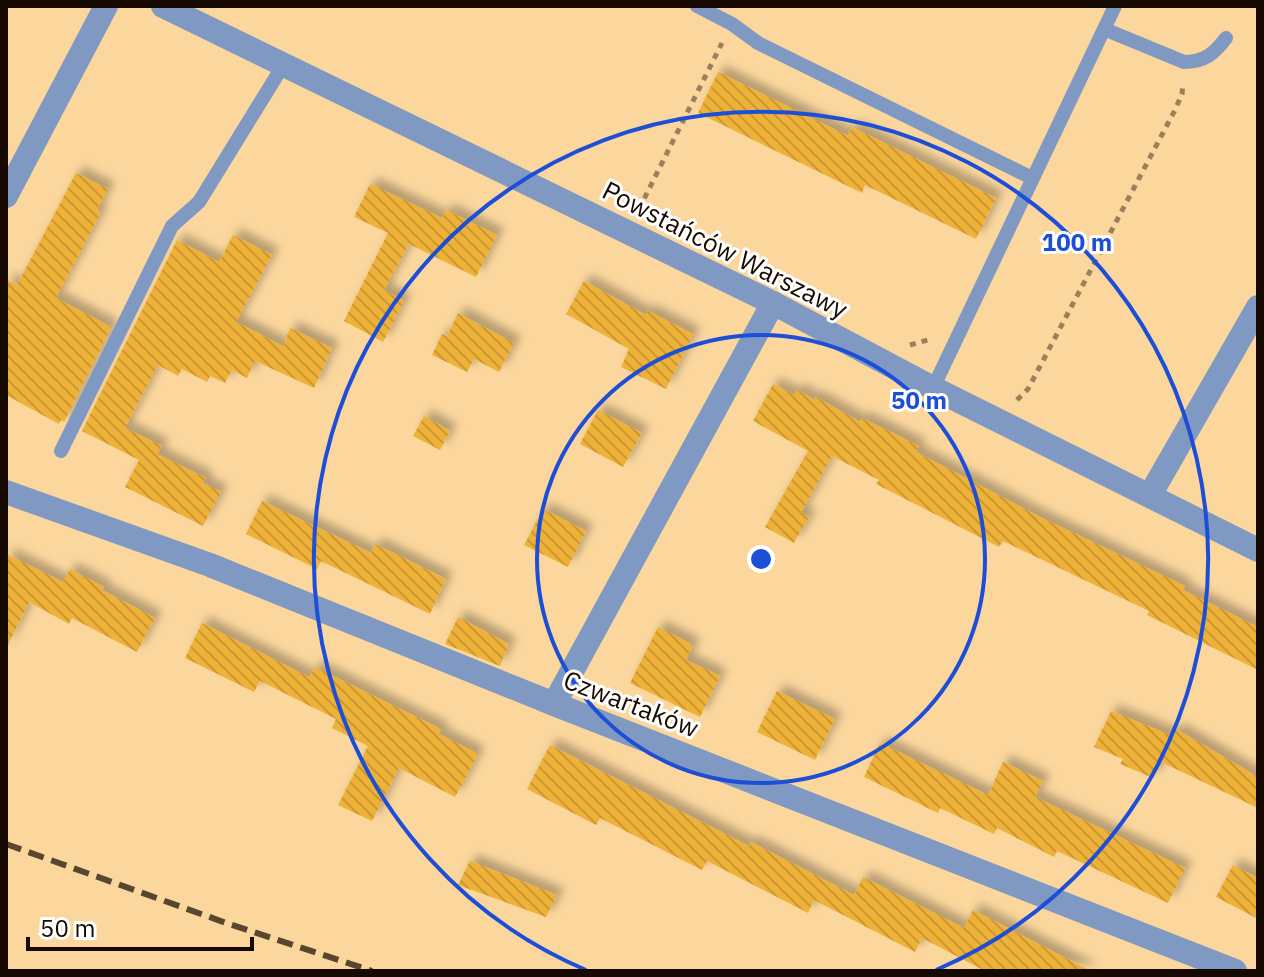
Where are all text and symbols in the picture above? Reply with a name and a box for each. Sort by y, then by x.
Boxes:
street label: Powstańców Warszawy [597,172,854,326]
text: 100 m [1042,226,1112,258]
text: 50 m [891,384,947,416]
centre of rings [747,545,775,573]
street label: Czwartaków [559,662,704,744]
scale bar [28,901,252,951]
text: 50 m [40,912,95,944]

